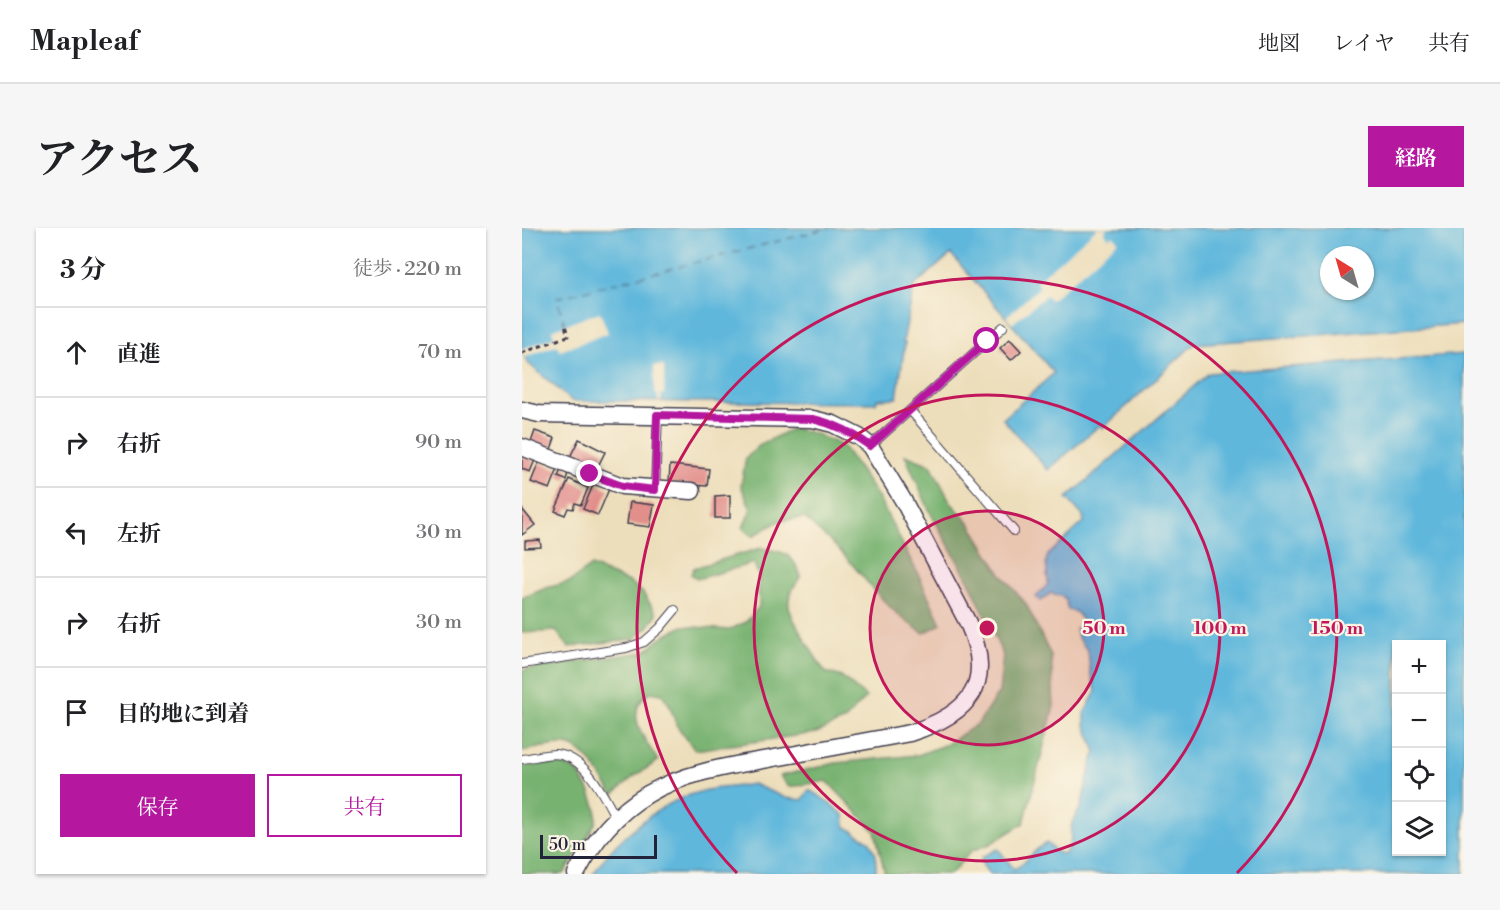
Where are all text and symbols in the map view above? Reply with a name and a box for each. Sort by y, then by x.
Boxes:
text: Mapleaf [30,24,138,59]
text: 地図 [1258,31,1300,57]
text: レイヤ [1333,31,1395,57]
text: 共有 [1428,31,1470,57]
button: 経路 [1368,126,1464,187]
text: アクセス [36,134,203,187]
north arrow [1320,246,1374,300]
text: 3 分 [60,254,106,286]
text: 徒歩 · 220 m [353,257,462,282]
route start [973,327,999,353]
icon: ahead [60,336,93,369]
text: 70 m [418,340,462,365]
text: 直進 [117,341,161,368]
icon: right [60,426,93,459]
text: 90 m [415,430,462,455]
text: 右折 [117,431,161,458]
route end [576,460,602,486]
icon: left [60,516,93,549]
text: 30 m [416,520,462,545]
text: 左折 [117,521,161,548]
icon: right [60,606,93,639]
text: 30 m [416,610,462,635]
text: 右折 [117,611,161,638]
text: 50 m [1082,617,1126,640]
text: 100 m [1193,617,1247,640]
text: 150 m [1311,617,1364,640]
centre of rings [977,618,997,638]
map controls [1392,640,1446,856]
button: + [1392,640,1446,694]
button: − [1392,694,1446,748]
icon: arrive [60,696,93,729]
text: 目的地に到着 [117,701,249,728]
button: locate [1392,748,1446,802]
button: 保存 [60,774,255,837]
button: 共有 [267,774,462,837]
button: layers [1392,802,1446,856]
scale bar [540,832,657,860]
text: 50 m [549,835,586,855]

